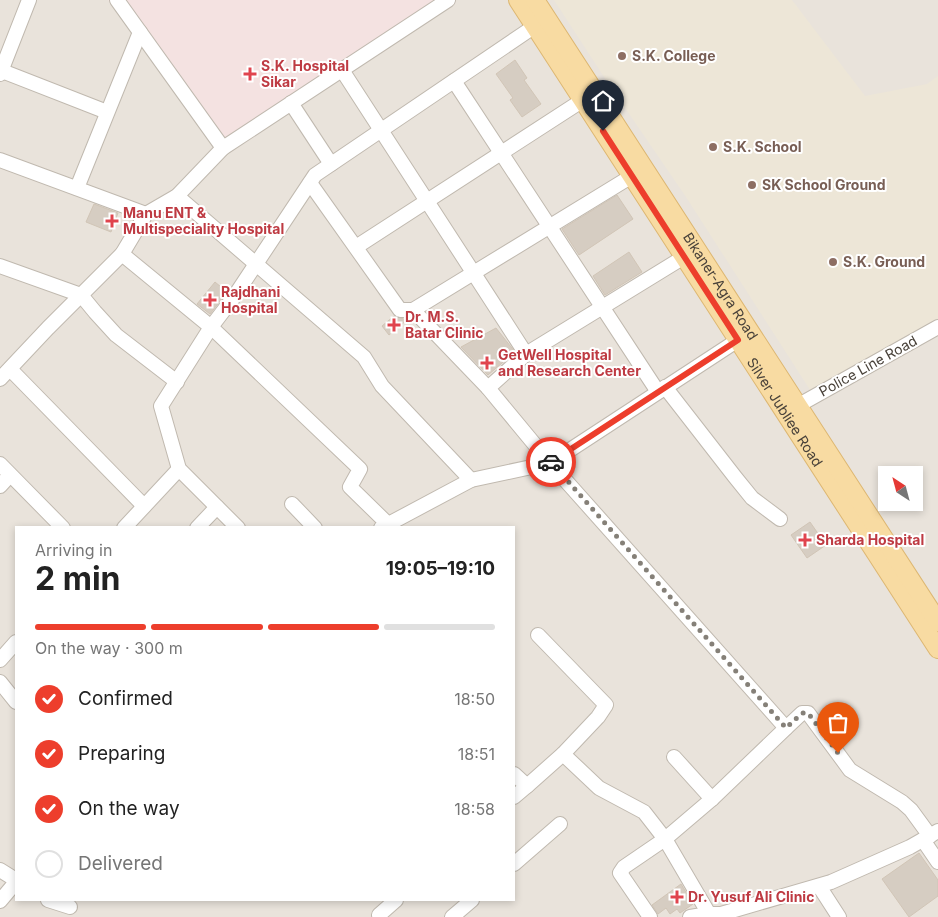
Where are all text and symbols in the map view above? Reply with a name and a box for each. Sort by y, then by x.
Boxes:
place label: S.K. College [632,47,716,64]
marker: S.K. College [616,50,628,62]
place label: S.K. Hospital Sikar [261,57,349,90]
marker: S.K. Hospital Sikar [243,67,257,81]
pin [582,80,624,131]
icon: home [589,87,617,115]
place label: S.K. School [723,138,802,155]
marker: S.K. School [707,141,719,153]
place label: SK School Ground [762,176,886,193]
marker: SK School Ground [746,179,758,191]
place label: Manu ENT & Multispeciality Hospital [123,204,284,237]
marker: Manu ENT & Multispeciality Hospital [105,214,119,228]
street label: Bikaner-Agra Road [680,229,762,343]
place label: S.K. Ground [843,253,925,270]
marker: S.K. Ground [827,256,839,268]
place label: Rajdhani Hospital [221,283,280,316]
marker: Rajdhani Hospital [203,293,217,307]
place label: Dr. M.S. Batar Clinic [405,308,483,341]
marker: Dr. M.S. Batar Clinic [387,318,401,332]
street label: Police Line Road [816,332,920,400]
place label: GetWell Hospital and Research Center [498,346,641,379]
street label: Silver Jubliee Road [744,354,827,470]
marker: GetWell Hospital and Research Center [480,356,494,370]
courier [526,437,576,487]
icon: car [537,448,565,476]
north arrow [878,466,922,511]
map controls [878,466,923,511]
place label: Sharda Hospital [816,531,924,548]
marker: Sharda Hospital [798,533,812,547]
text: Arriving in [35,540,112,560]
text: 19:05–19:10 [386,557,495,580]
text: 2 min [35,559,121,598]
text: On the way · 300 m [35,638,183,658]
icon: check [35,685,63,713]
text: Confirmed [78,687,173,710]
text: 18:50 [454,689,495,709]
pin [817,702,859,753]
icon: bag [824,709,852,737]
icon: check [35,740,63,768]
text: Preparing [78,742,165,765]
text: 18:51 [458,744,495,764]
icon: check [35,795,63,823]
text: On the way [78,797,180,820]
text: 18:58 [454,799,495,819]
text: Delivered [78,852,163,875]
place label: Dr. Yusuf Ali Clinic [688,888,814,905]
marker: Dr. Yusuf Ali Clinic [670,890,684,904]

